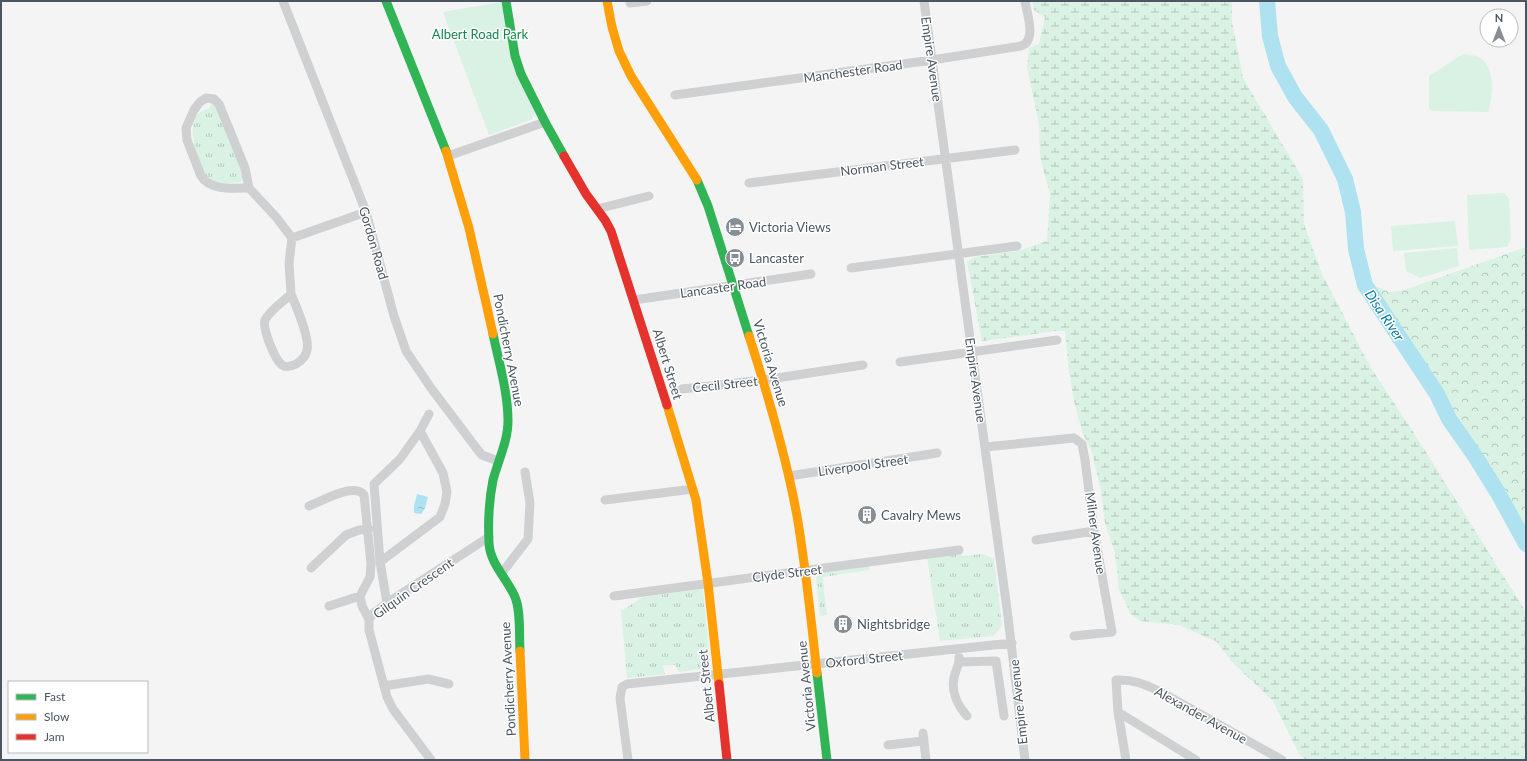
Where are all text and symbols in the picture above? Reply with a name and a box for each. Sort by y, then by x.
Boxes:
north arrow [1479,8,1519,48]
text: N [1495,11,1503,24]
street label: Empire Avenue [918,15,946,103]
park label: Albert Road Park [432,26,529,42]
street label: Manchester Road [803,56,903,86]
street label: Norman Street [839,153,925,179]
street label: Gordon Road [356,205,392,281]
hotel icon: Victoria Views [724,216,746,238]
place label: Victoria Views [749,219,831,235]
bus stop icon: Lancaster [724,247,746,269]
place label: Lancaster [749,250,804,266]
street label: Lancaster Road [679,273,767,301]
water label: Disa River [1362,286,1408,344]
street label: Pondicherry Avenue [490,292,528,408]
street label: Victoria Avenue [750,317,792,409]
street label: Albert Street [650,327,686,402]
street label: Empire Avenue [962,336,990,424]
street label: Cecil Street [692,373,759,395]
street label: Liverpool Street [817,451,909,479]
street label: Milner Avenue [1082,491,1110,575]
building icon: Cavalry Mews [856,504,878,526]
place label: Cavalry Mews [881,507,961,523]
street label: Gilquin Crescent [370,554,456,622]
street label: Clyde Street [751,561,823,585]
building icon: Nightsbridge [832,613,854,635]
place label: Nightsbridge [857,616,930,632]
street label: Pondicherry Avenue [497,621,519,737]
street label: Victoria Avenue [793,640,819,732]
street label: Oxford Street [825,647,904,671]
street label: Albert Street [694,649,718,723]
street label: Empire Avenue [1006,658,1030,745]
legend [8,681,148,753]
street label: Alexander Avenue [1152,683,1250,747]
text: Fast [44,689,66,704]
text: Slow [44,709,70,724]
text: Jam [44,729,65,744]

